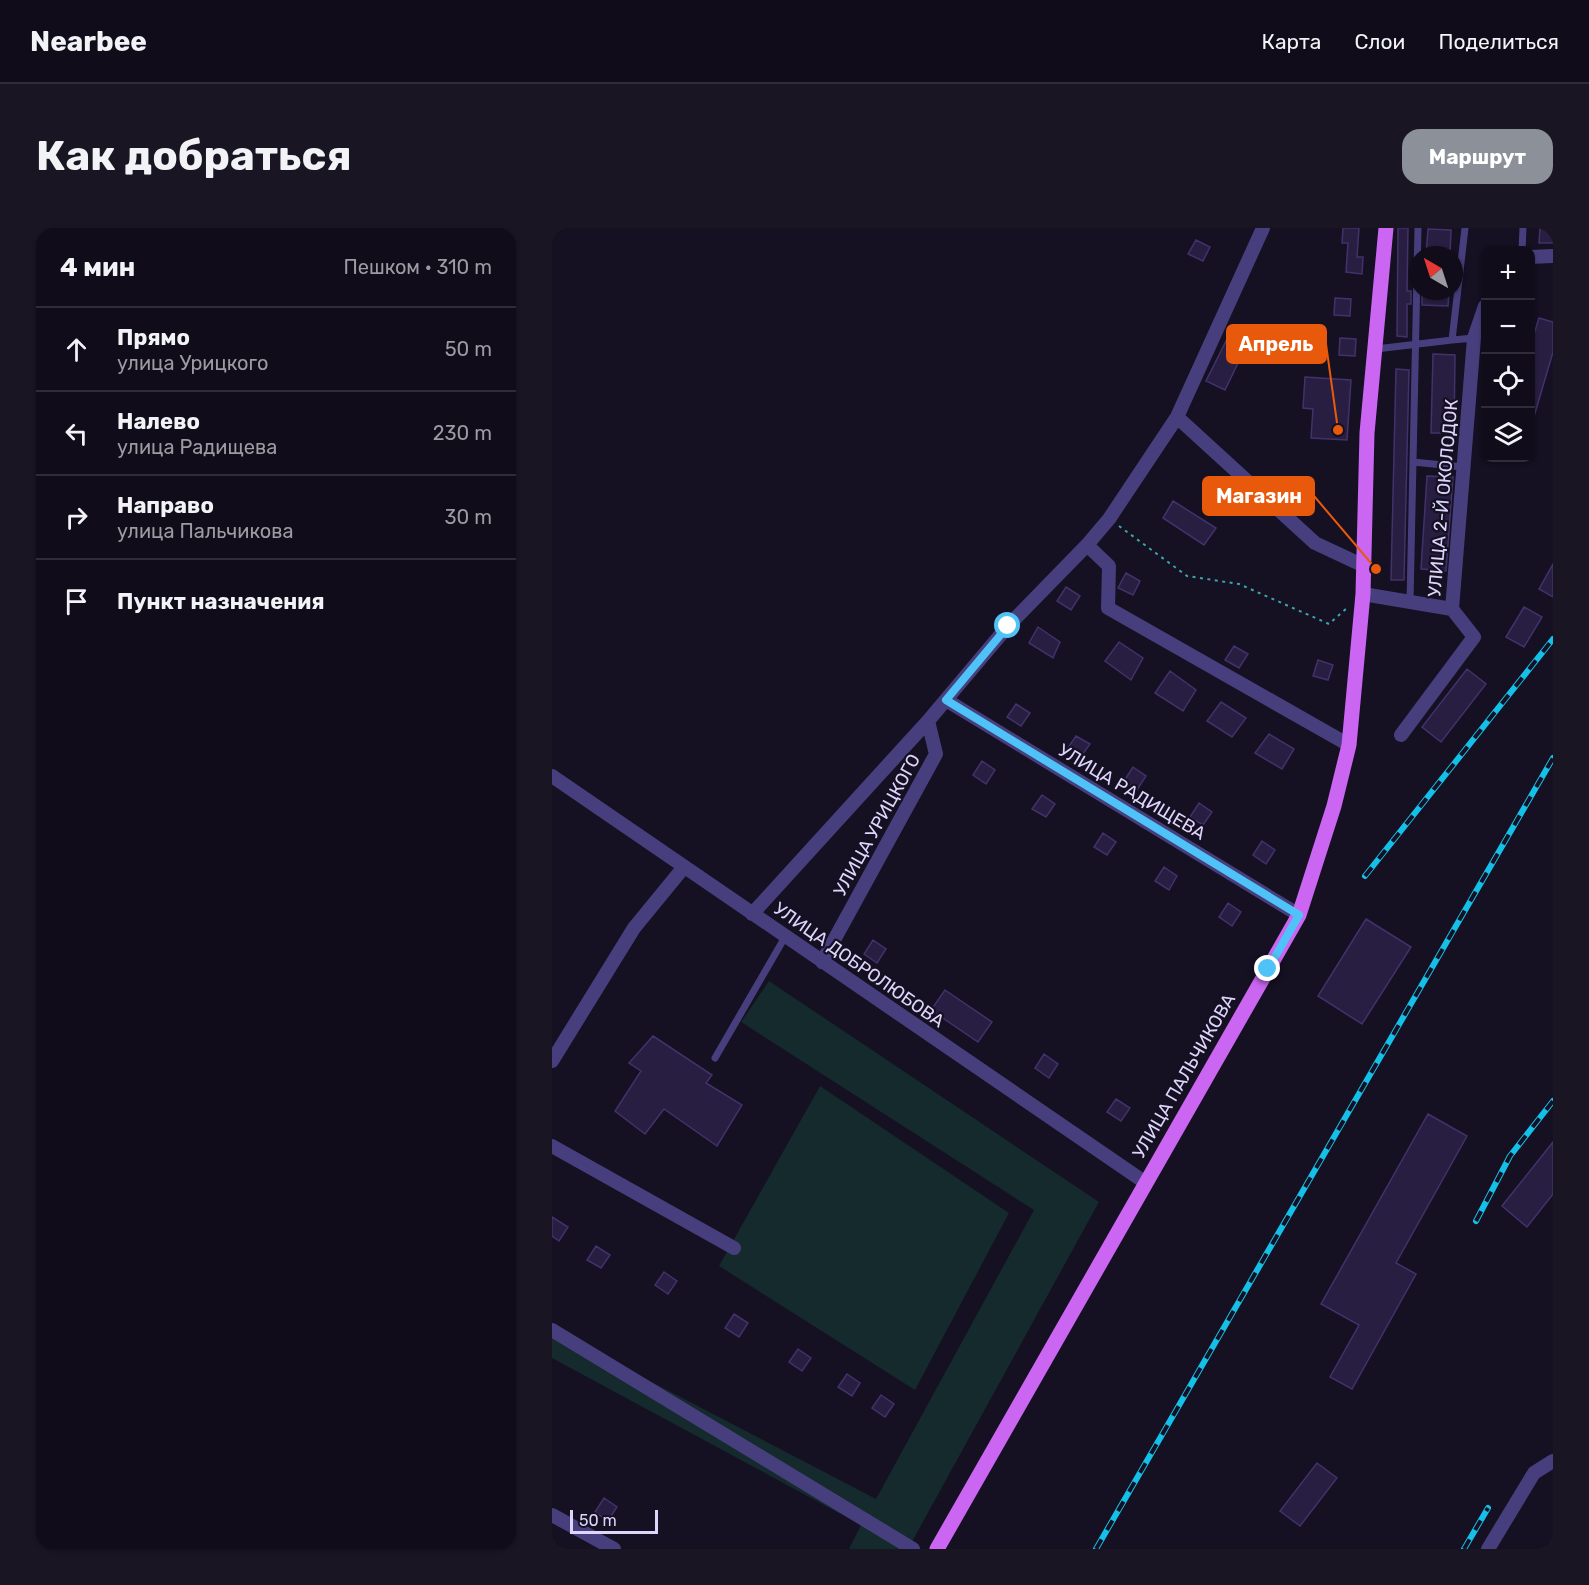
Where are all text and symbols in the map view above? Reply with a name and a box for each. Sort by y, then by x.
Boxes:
text: Nearbee [30,25,147,58]
text: Карта [1261,29,1321,54]
text: Слои [1354,29,1405,54]
text: Поделиться [1438,29,1559,54]
button: Маршрут [1402,129,1553,184]
text: Как добраться [36,131,352,181]
north arrow [1409,246,1463,300]
map controls [1481,246,1535,462]
button: + [1481,246,1535,300]
text: 4 мин [60,252,135,283]
text: Пешком · 310 m [343,255,492,279]
button: − [1481,300,1535,354]
text: Прямо [117,324,190,351]
callout: Апрель [1227,325,1326,363]
text: Апрель [1239,332,1314,356]
icon: ahead [60,333,93,366]
text: 50 m [445,337,492,361]
text: улица Урицкого [117,351,268,375]
button: locate [1481,354,1535,408]
street label: УЛИЦА 2-Й ОКОЛОДОК [1423,398,1463,598]
text: Налево [117,408,200,435]
button: layers [1481,408,1535,462]
icon: left [60,417,93,450]
text: 230 m [433,421,492,445]
text: улица Радищева [117,435,277,459]
callout: Магазин [1203,477,1314,515]
text: Магазин [1216,484,1302,508]
text: Направо [117,492,214,519]
icon: right [60,501,93,534]
text: 30 m [445,505,492,529]
text: улица Пальчикова [117,519,294,543]
icon: arrive [60,585,93,618]
text: Пункт назначения [117,588,325,615]
route start [994,612,1020,638]
street label: УЛИЦА РАДИЩЕВА [1054,739,1210,845]
street label: УЛИЦА УРИЦКОГО [829,750,925,900]
street label: УЛИЦА ДОБРОЛЮБОВА [769,898,949,1032]
route end [1254,955,1280,981]
street label: УЛИЦА ПАЛЬЧИКОВА [1128,990,1240,1162]
scale bar [570,1507,658,1534]
text: 50 m [579,1511,617,1530]

